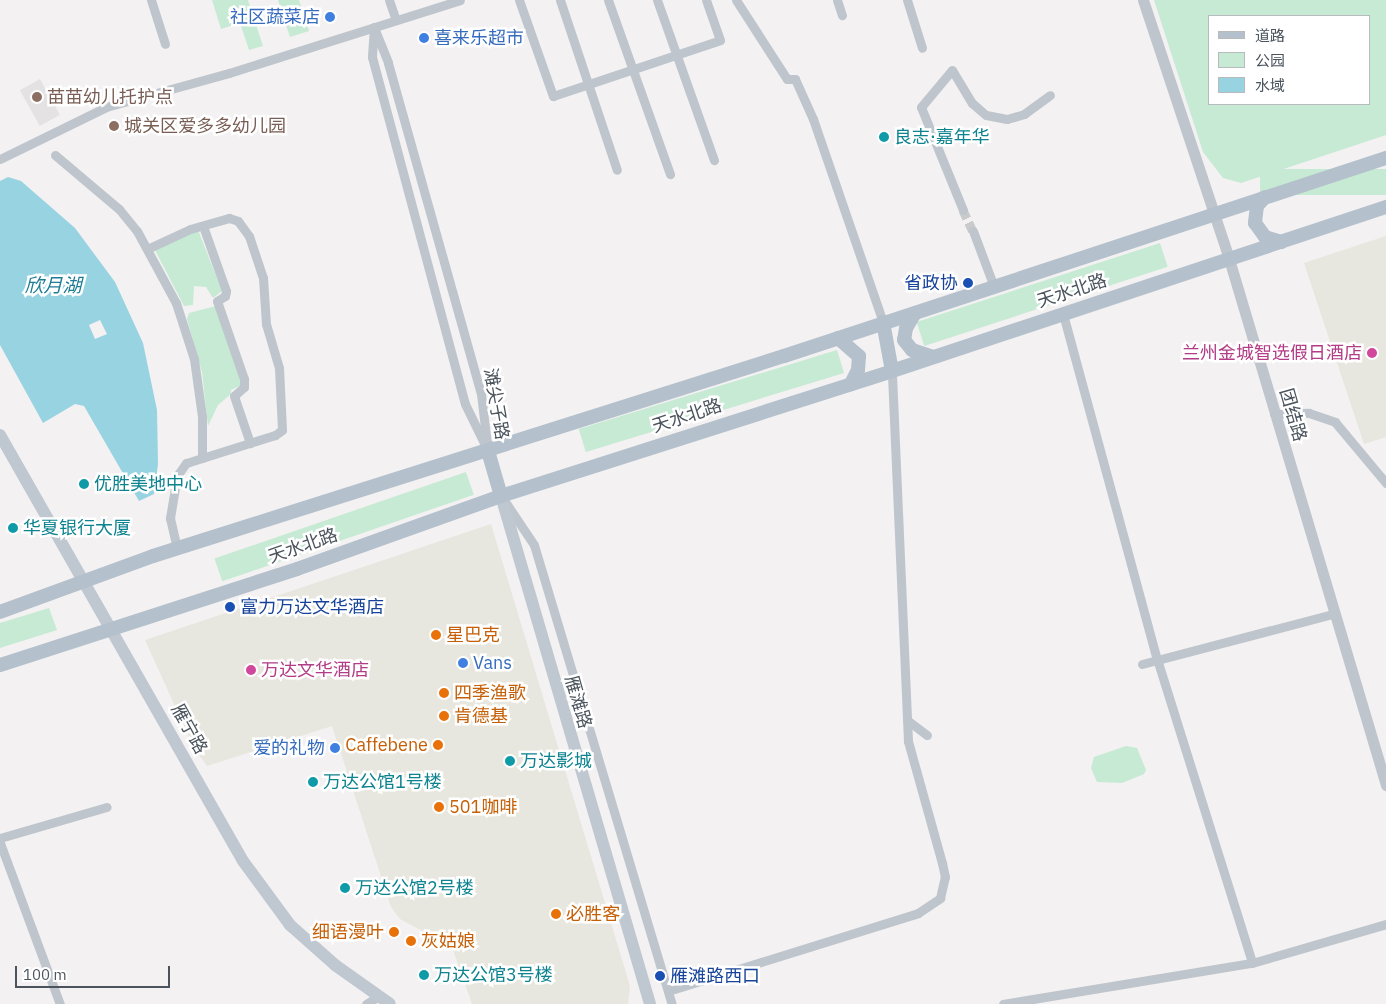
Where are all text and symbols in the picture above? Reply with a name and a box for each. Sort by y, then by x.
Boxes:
place label: 社区蔬菜店 [230,6,320,28]
marker: 社区蔬菜店 [324,11,336,23]
legend [1208,15,1371,105]
text: 道路 [1255,26,1285,45]
place label: 喜来乐超市 [434,27,524,49]
marker: 喜来乐超市 [418,32,430,44]
text: 公园 [1255,51,1285,70]
text: 水域 [1255,76,1285,95]
place label: 苗苗幼儿托护点 [47,86,173,108]
marker: 苗苗幼儿托护点 [31,91,43,103]
place label: 城关区爱多多幼儿园 [124,115,286,137]
marker: 城关区爱多多幼儿园 [108,120,120,132]
place label: 良志·嘉年华 [894,126,990,148]
marker: 良志·嘉年华 [878,131,890,143]
street label: 天水北路 [1034,270,1110,312]
place label: 省政协 [904,272,958,294]
water label: 欣月湖 [25,275,81,297]
marker: 省政协 [962,277,974,289]
place label: 兰州金城智选假日酒店 [1182,342,1362,364]
marker: 兰州金城智选假日酒店 [1366,347,1378,359]
street label: 滩尖子路 [479,367,513,441]
street label: 团结路 [1275,386,1311,444]
street label: 天水北路 [649,395,725,437]
place label: 优胜美地中心 [94,473,202,495]
marker: 优胜美地中心 [78,478,90,490]
place label: 华夏银行大厦 [23,517,131,539]
marker: 华夏银行大厦 [7,522,19,534]
street label: 天水北路 [265,524,341,568]
place label: 富力万达文华酒店 [240,596,384,618]
marker: 富力万达文华酒店 [224,601,236,613]
place label: 星巴克 [446,624,500,646]
marker: 星巴克 [430,629,442,641]
place label: Vans [473,652,512,674]
marker: Vans [457,657,469,669]
place label: 万达文华酒店 [261,659,369,681]
marker: 万达文华酒店 [245,664,257,676]
street label: 雁滩路 [560,673,596,731]
place label: 四季渔歌 [454,682,526,704]
marker: 四季渔歌 [438,687,450,699]
street label: 雁宁路 [166,700,212,758]
place label: 肯德基 [454,705,508,727]
marker: 肯德基 [438,710,450,722]
place label: Caffebene [345,734,428,756]
place label: 爱的礼物 [253,737,325,759]
marker: Caffebene [432,739,444,751]
marker: 爱的礼物 [329,742,341,754]
place label: 万达影城 [520,750,592,772]
marker: 万达影城 [504,755,516,767]
place label: 万达公馆1号楼 [323,771,442,793]
marker: 万达公馆1号楼 [307,776,319,788]
place label: 501咖啡 [449,796,517,818]
marker: 501咖啡 [433,801,445,813]
place label: 万达公馆2号楼 [355,877,474,899]
marker: 万达公馆2号楼 [339,882,351,894]
place label: 必胜客 [566,903,620,925]
marker: 必胜客 [550,908,562,920]
place label: 细语漫叶 [312,921,384,943]
marker: 细语漫叶 [388,926,400,938]
place label: 灰姑娘 [421,930,475,952]
marker: 灰姑娘 [405,935,417,947]
scale bar [18,956,172,988]
place label: 万达公馆3号楼 [434,964,553,986]
text: 100 m [23,965,67,984]
place label: 雁滩路西口 [670,965,760,987]
marker: 万达公馆3号楼 [418,969,430,981]
marker: 雁滩路西口 [654,970,666,982]

